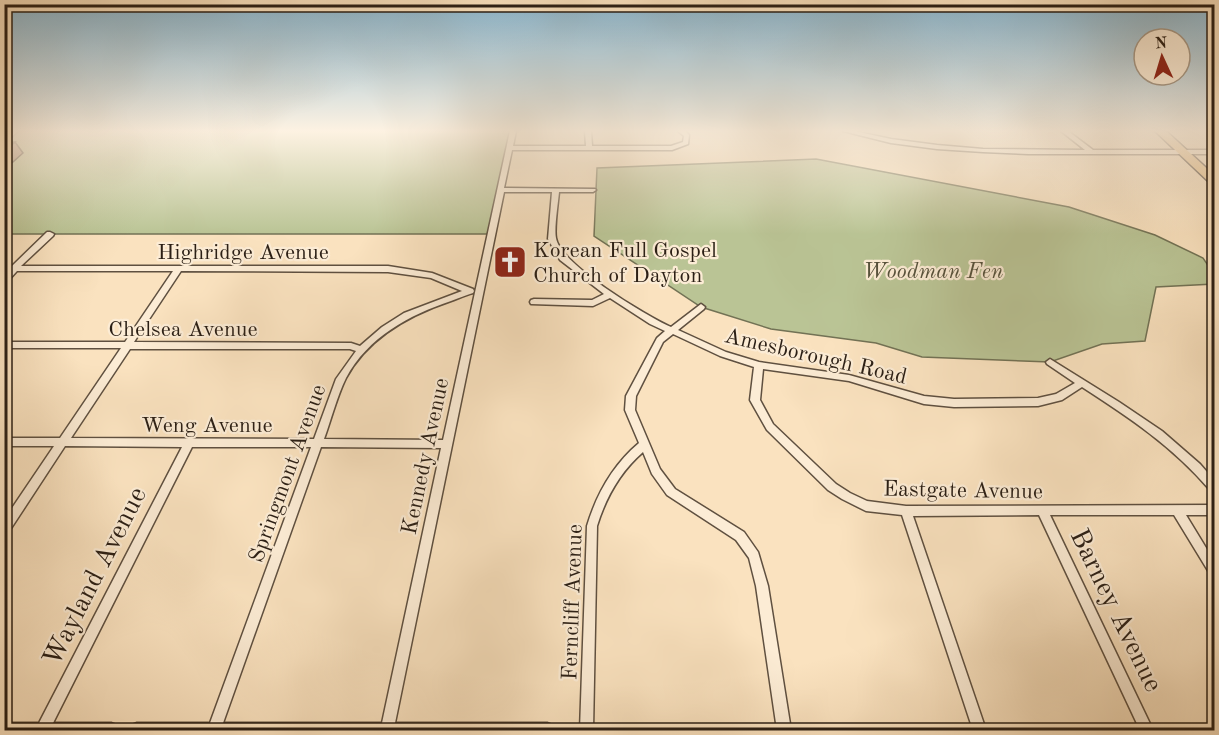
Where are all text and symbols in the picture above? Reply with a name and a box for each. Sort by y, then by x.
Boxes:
north arrow [1132,27,1192,87]
text: N [1154,36,1169,52]
place label: Korean Full Gospel Church of Dayton [533,240,717,287]
street label: Highridge Avenue [157,242,329,264]
church icon: Korean Full Gospel Church of Dayton [492,244,528,280]
park label: Woodman Fen [863,261,1004,283]
street label: Chelsea Avenue [108,319,258,341]
street label: Amesborough Road [722,325,909,389]
street label: Kennedy Avenue [399,376,453,537]
street label: Springmont Avenue [245,382,330,566]
street label: Weng Avenue [141,415,273,437]
street label: Eastgate Avenue [883,479,1043,503]
street label: Wayland Avenue [39,483,152,670]
street label: Ferncliff Avenue [559,524,587,681]
street label: Barney Avenue [1065,525,1167,696]

